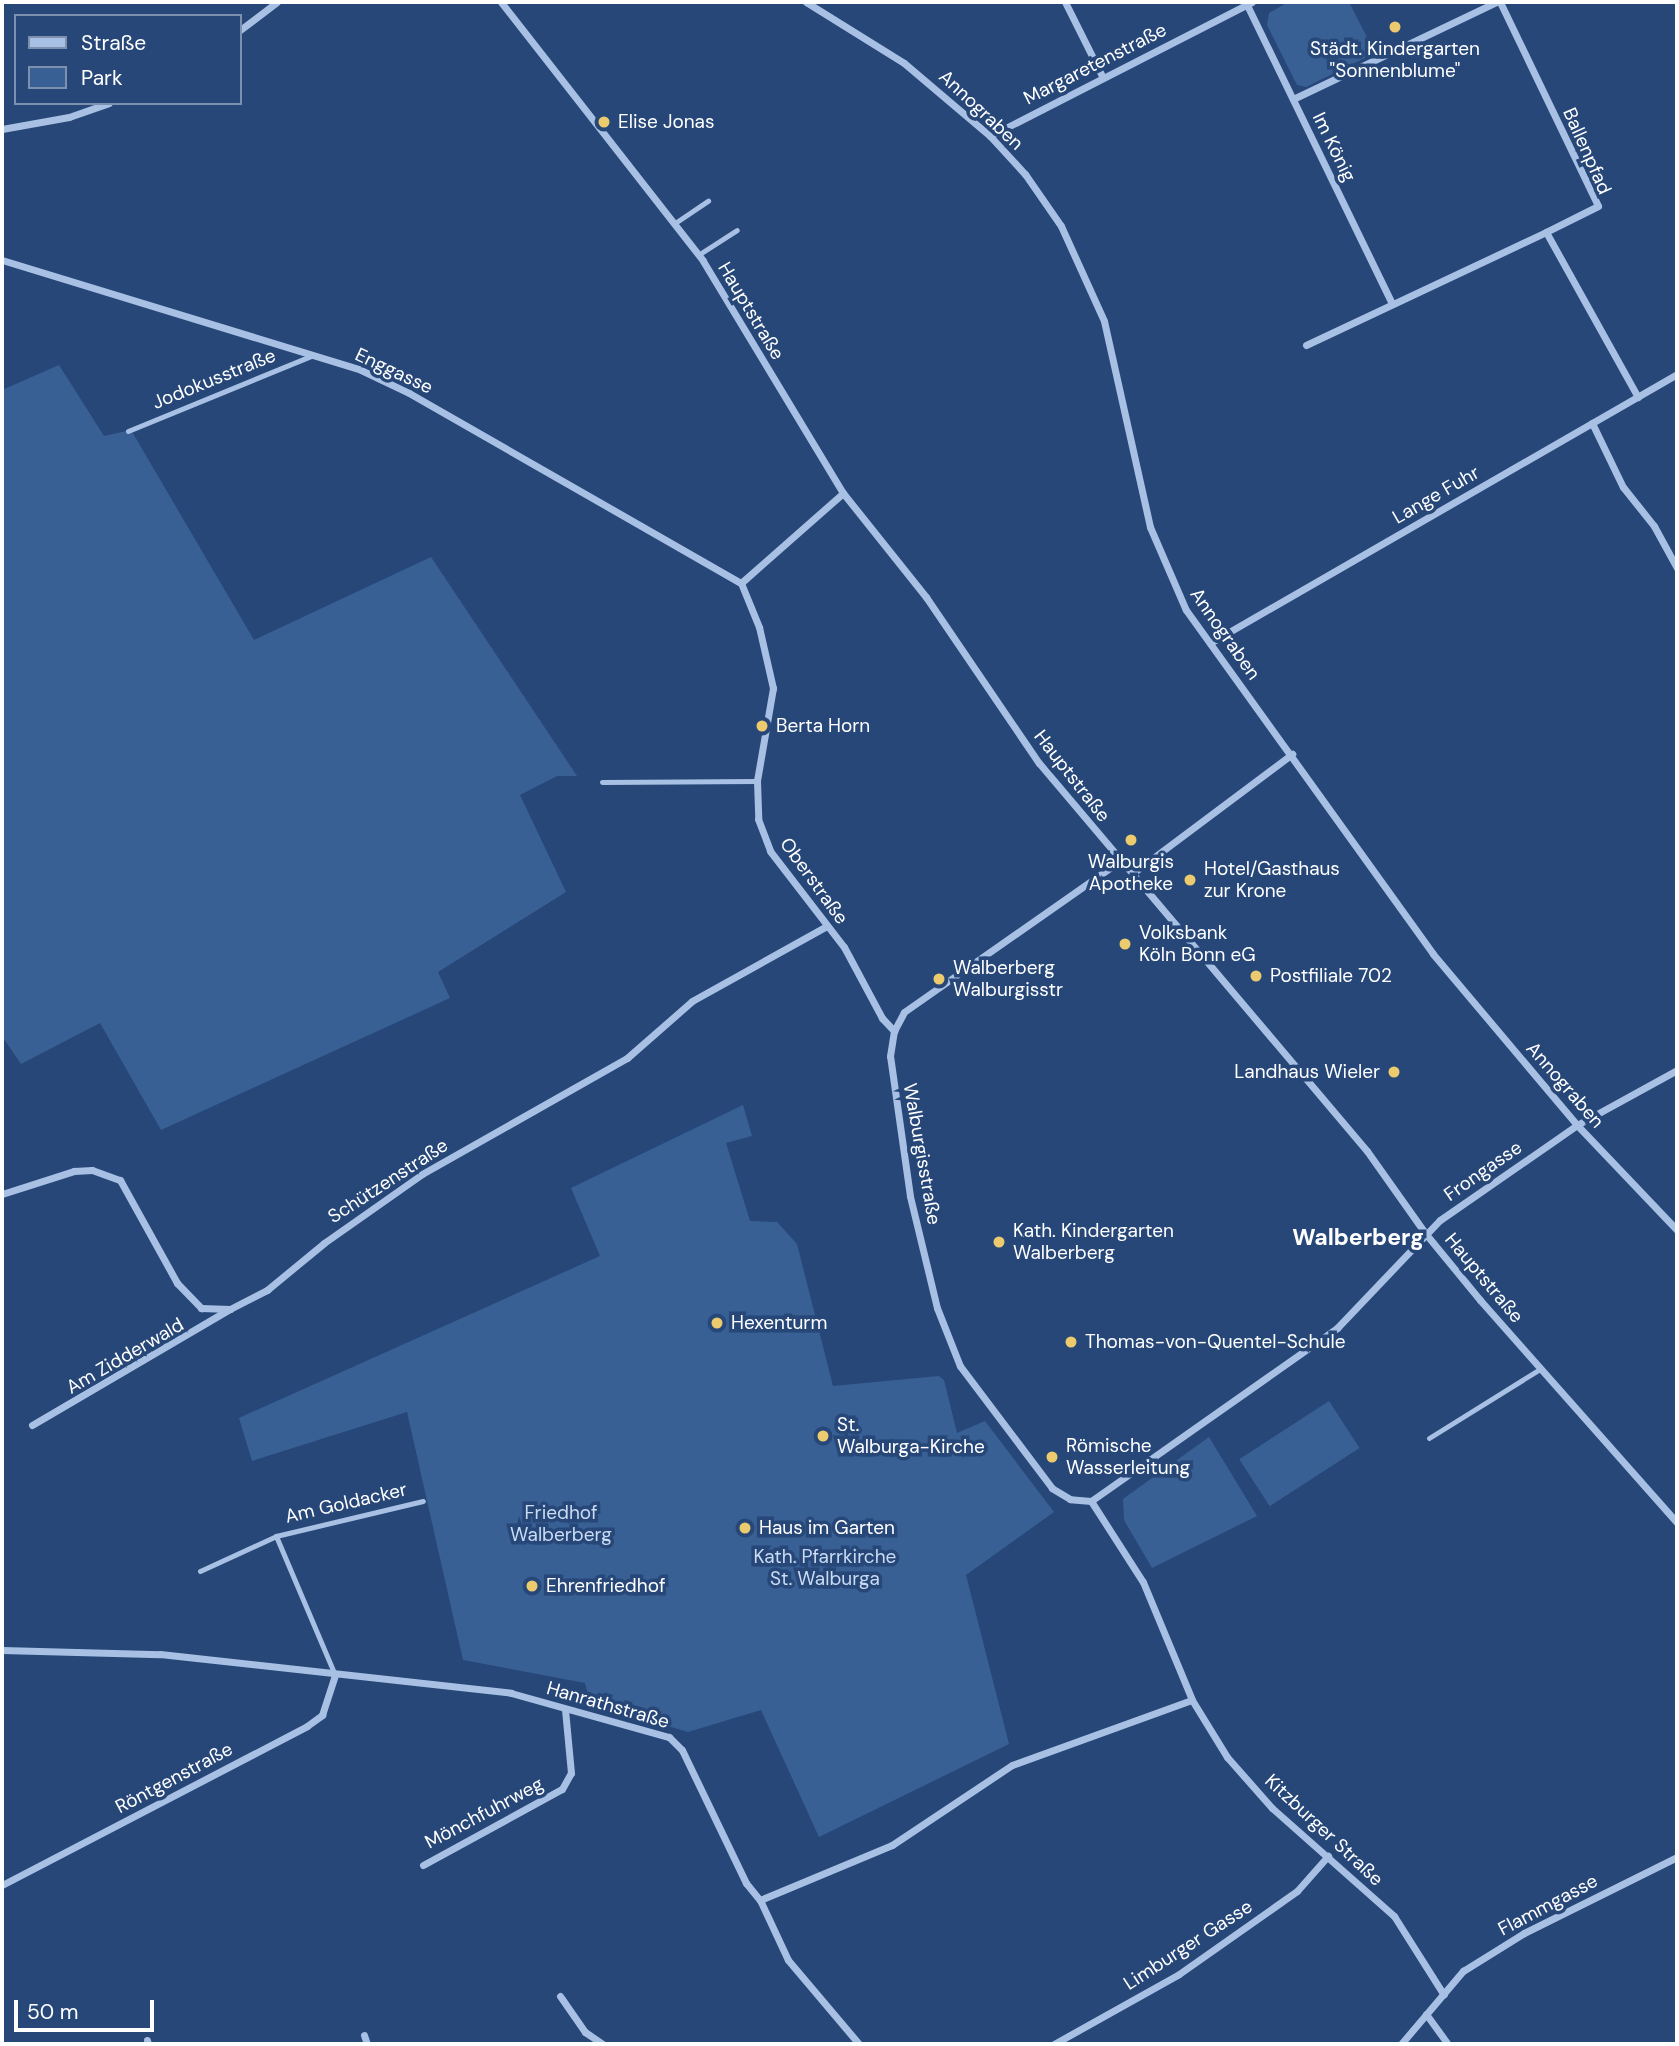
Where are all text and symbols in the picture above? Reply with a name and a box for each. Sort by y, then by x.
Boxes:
legend [14,14,242,105]
street label: Margaretenstraße [1020,18,1170,110]
marker: Städt. Kindergarten "Sonnenblume" [1387,19,1403,35]
text: Straße [81,29,146,57]
place label: Städt. Kindergarten "Sonnenblume" [1310,38,1480,82]
text: Park [81,64,122,92]
street label: Annograben [934,65,1028,155]
street label: Ballenpfad [1558,104,1616,198]
street label: Im König [1307,109,1361,185]
place label: Elise Jonas [618,111,714,133]
marker: Elise Jonas [596,114,612,130]
street label: Hauptstraße [713,258,789,364]
street label: Enggasse [352,343,436,399]
street label: Jodokusstraße [149,344,279,414]
street label: Lange Fuhr [1389,461,1483,529]
street label: Annograben [1185,584,1265,684]
place label: Berta Horn [776,715,870,737]
marker: Berta Horn [754,718,770,734]
street label: Hauptstraße [1029,726,1115,826]
marker: Walburgis Apotheke [1123,832,1139,848]
street label: Oberstraße [775,833,853,929]
place label: Walburgis Apotheke [1088,851,1174,895]
place label: Hotel/Gasthaus zur Krone [1204,858,1340,902]
marker: Hotel/Gasthaus zur Krone [1182,872,1198,888]
place label: Volksbank Köln Bonn eG [1139,922,1256,966]
marker: Volksbank Köln Bonn eG [1117,936,1133,952]
place label: Walberberg Walburgisstr [953,957,1063,1001]
place label: Postfiliale 702 [1270,965,1392,987]
marker: Postfiliale 702 [1248,968,1264,984]
marker: Walberberg Walburgisstr [931,971,947,987]
street label: Annograben [1521,1037,1609,1133]
place label: Landhaus Wieler [1234,1061,1380,1083]
marker: Landhaus Wieler [1386,1064,1402,1080]
street label: Walburgisstraße [898,1081,946,1227]
street label: Schützenstraße [324,1134,452,1228]
street label: Frongasse [1440,1136,1526,1206]
place label: Kath. Kindergarten Walberberg [1013,1220,1174,1264]
district label: Walberberg [1292,1223,1424,1251]
street label: Hauptstraße [1440,1228,1528,1328]
marker: Kath. Kindergarten Walberberg [991,1234,1007,1250]
place label: Hexenturm [731,1312,827,1334]
street label: Am Zidderwald [62,1313,188,1399]
marker: Hexenturm [709,1315,725,1331]
place label: Thomas-von-Quentel-Schule [1085,1331,1345,1353]
marker: Thomas-von-Quentel-Schule [1063,1334,1079,1350]
place label: St. Walburga-Kirche [837,1414,985,1458]
marker: St. Walburga-Kirche [815,1428,831,1444]
place label: Römische Wasserleitung [1066,1435,1190,1479]
marker: Römische Wasserleitung [1044,1449,1060,1465]
street label: Am Goldacker [283,1478,409,1528]
park label: Friedhof Walberberg [510,1502,612,1546]
place label: Haus im Garten [759,1517,895,1539]
marker: Haus im Garten [737,1520,753,1536]
park label: Kath. Pfarrkirche St. Walburga [754,1546,896,1590]
place label: Ehrenfriedhof [546,1575,665,1597]
marker: Ehrenfriedhof [524,1578,540,1594]
street label: Hanrathstraße [544,1677,672,1733]
street label: Röntgenstraße [112,1738,236,1818]
street label: Kitzburger Straße [1260,1769,1388,1891]
street label: Mönchfuhrweg [421,1772,547,1854]
street label: Flammgasse [1494,1869,1602,1941]
street label: Limburger Gasse [1119,1895,1257,1995]
scale bar [18,1986,158,2030]
text: 50 m [27,1998,78,2026]

